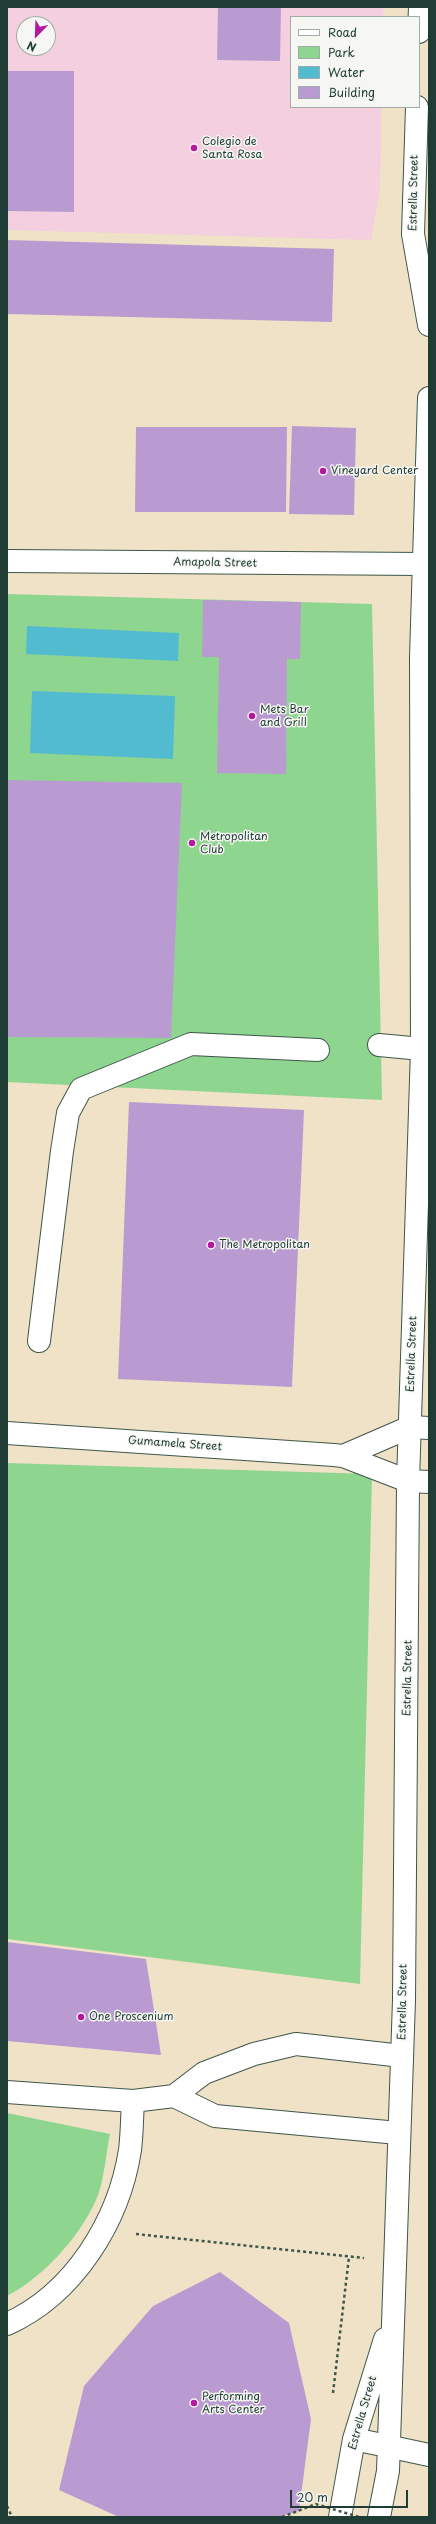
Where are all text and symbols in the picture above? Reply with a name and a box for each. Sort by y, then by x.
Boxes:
north arrow [16,16,56,56]
legend [290,16,420,108]
text: Road [328,23,357,41]
text: N [24,37,39,56]
text: Park [328,43,355,61]
text: Water [328,63,364,81]
text: Building [328,83,375,101]
place label: Colegio de Santa Rosa [202,135,262,161]
marker: Colegio de Santa Rosa [189,143,199,153]
street label: Estrella Street [407,155,421,231]
place label: Vineyard Center [331,464,418,478]
marker: Vineyard Center [318,466,328,476]
street label: Amapola Street [173,556,257,570]
place label: Mets Bar and Grill [260,703,309,729]
marker: Mets Bar and Grill [247,711,257,721]
place label: Metropolitan Club [200,830,268,856]
marker: Metropolitan Club [187,838,197,848]
place label: The Metropolitan [219,1238,310,1252]
marker: The Metropolitan [206,1240,216,1250]
street label: Estrella Street [404,1316,420,1392]
street label: Gumamela Street [128,1434,222,1454]
street label: Estrella Street [401,1640,415,1716]
street label: Estrella Street [396,1964,410,2040]
place label: One Proscenium [89,2010,173,2024]
marker: One Proscenium [76,2012,86,2022]
street label: Estrella Street [346,2375,380,2451]
place label: Performing Arts Center [202,2390,265,2416]
marker: Performing Arts Center [189,2398,199,2408]
scale bar [292,2482,410,2508]
text: 20 m [297,2488,328,2506]

